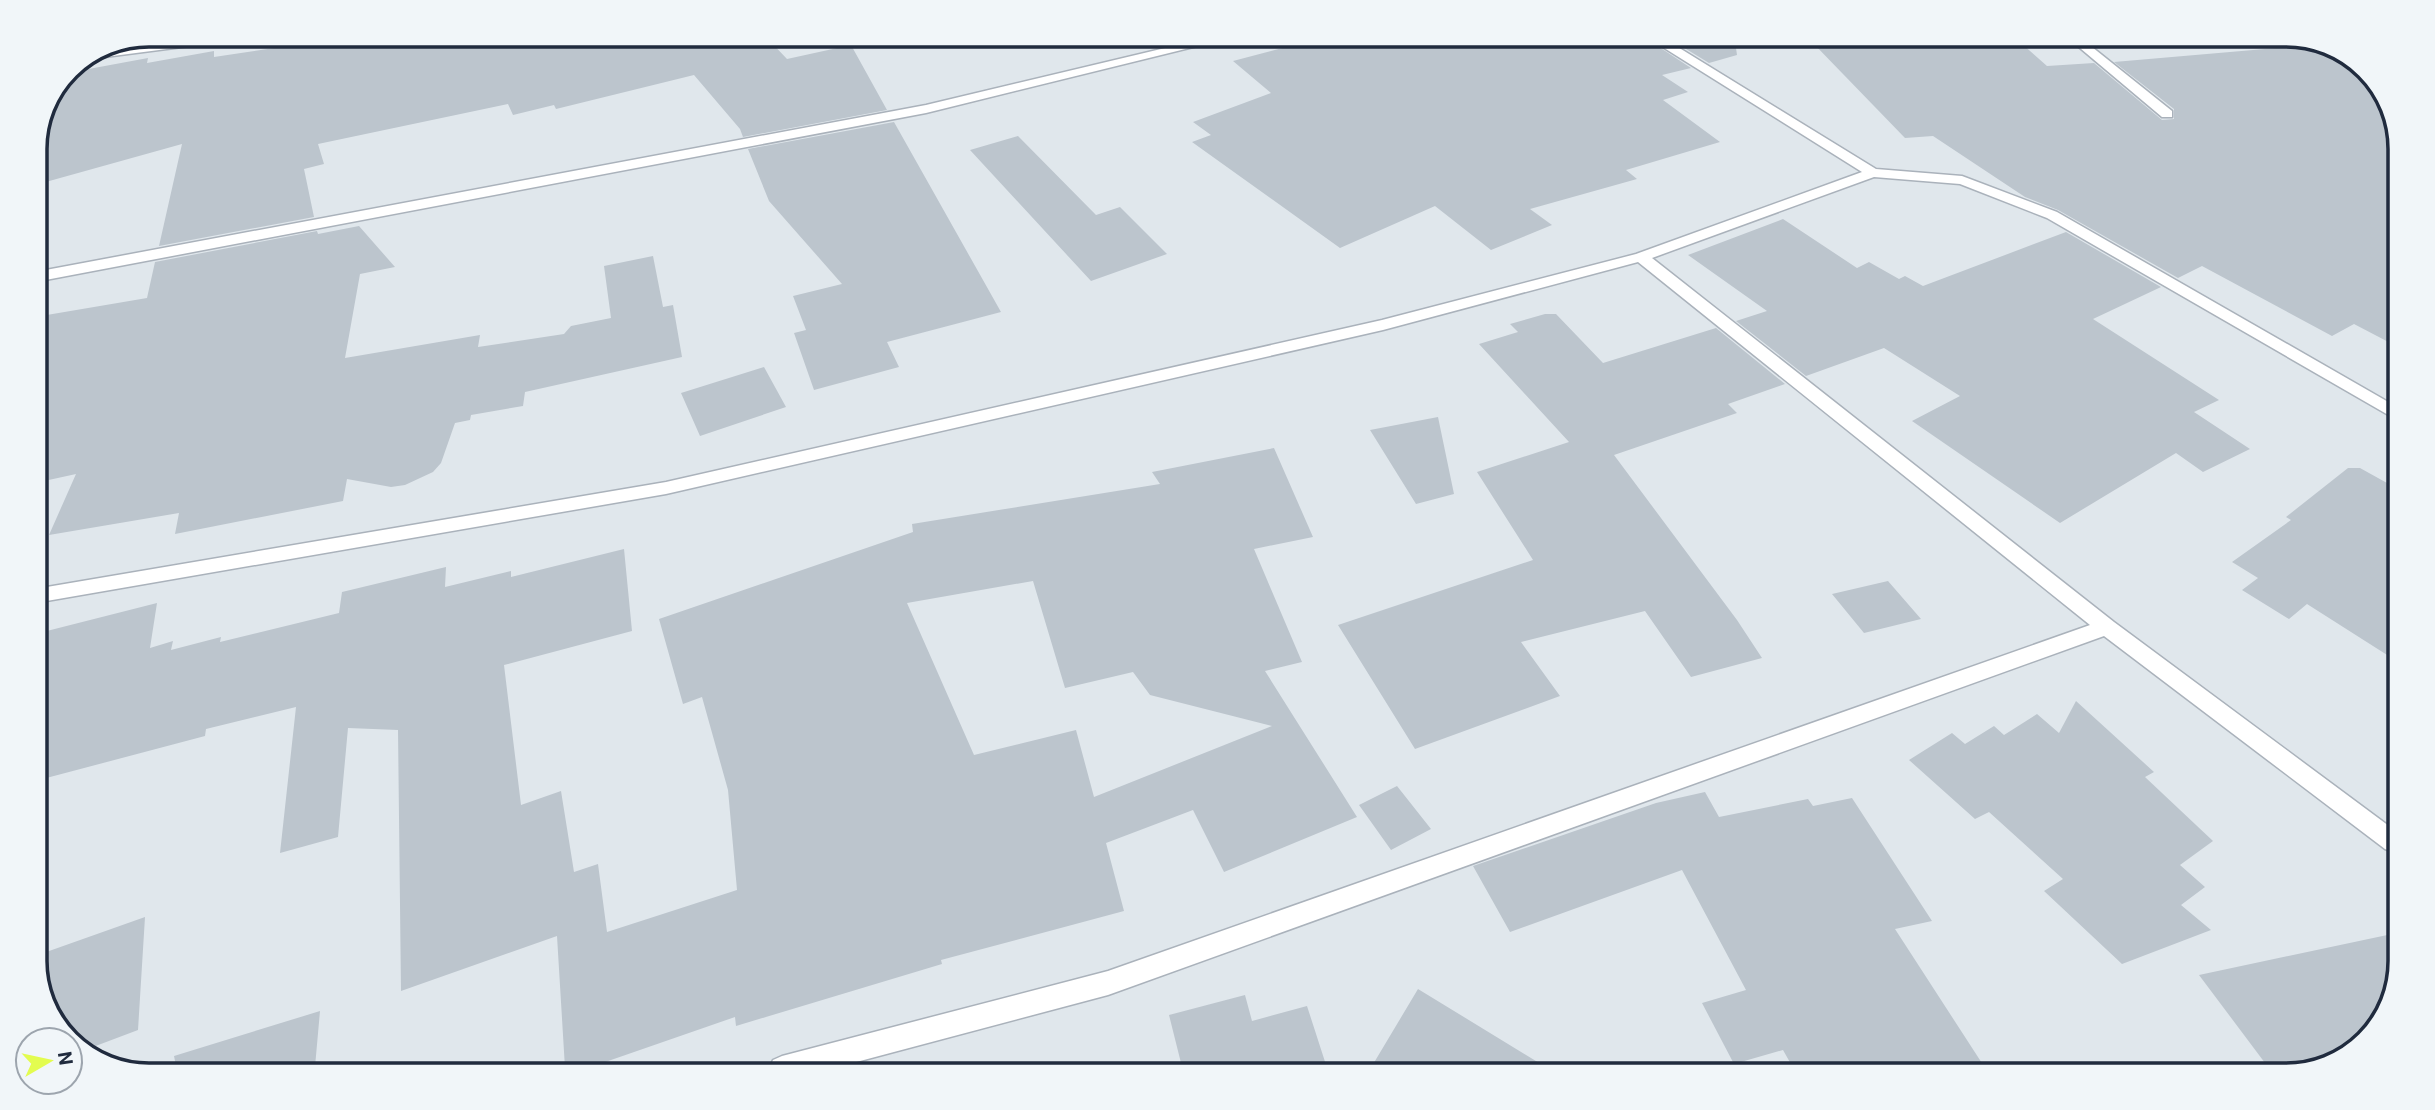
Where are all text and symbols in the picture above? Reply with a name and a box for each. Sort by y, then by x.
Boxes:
north arrow [14,1026,84,1096]
text: N [53,1050,78,1067]

